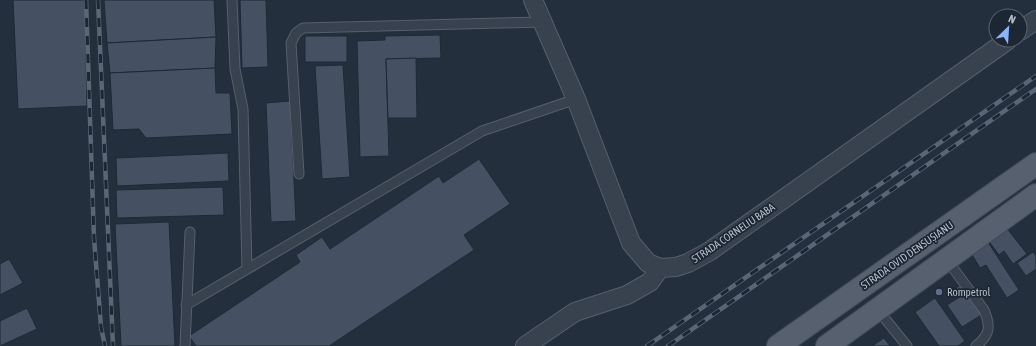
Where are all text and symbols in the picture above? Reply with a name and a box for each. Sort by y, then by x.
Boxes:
north arrow [988,8,1028,48]
text: N [1007,12,1018,26]
street label: STRADA CORNELIU BABA [689,200,777,265]
street label: STRADA OVID DENSUȘIANU [859,219,955,291]
place label: Rompetrol [947,286,990,298]
marker: Rompetrol [934,287,944,297]

